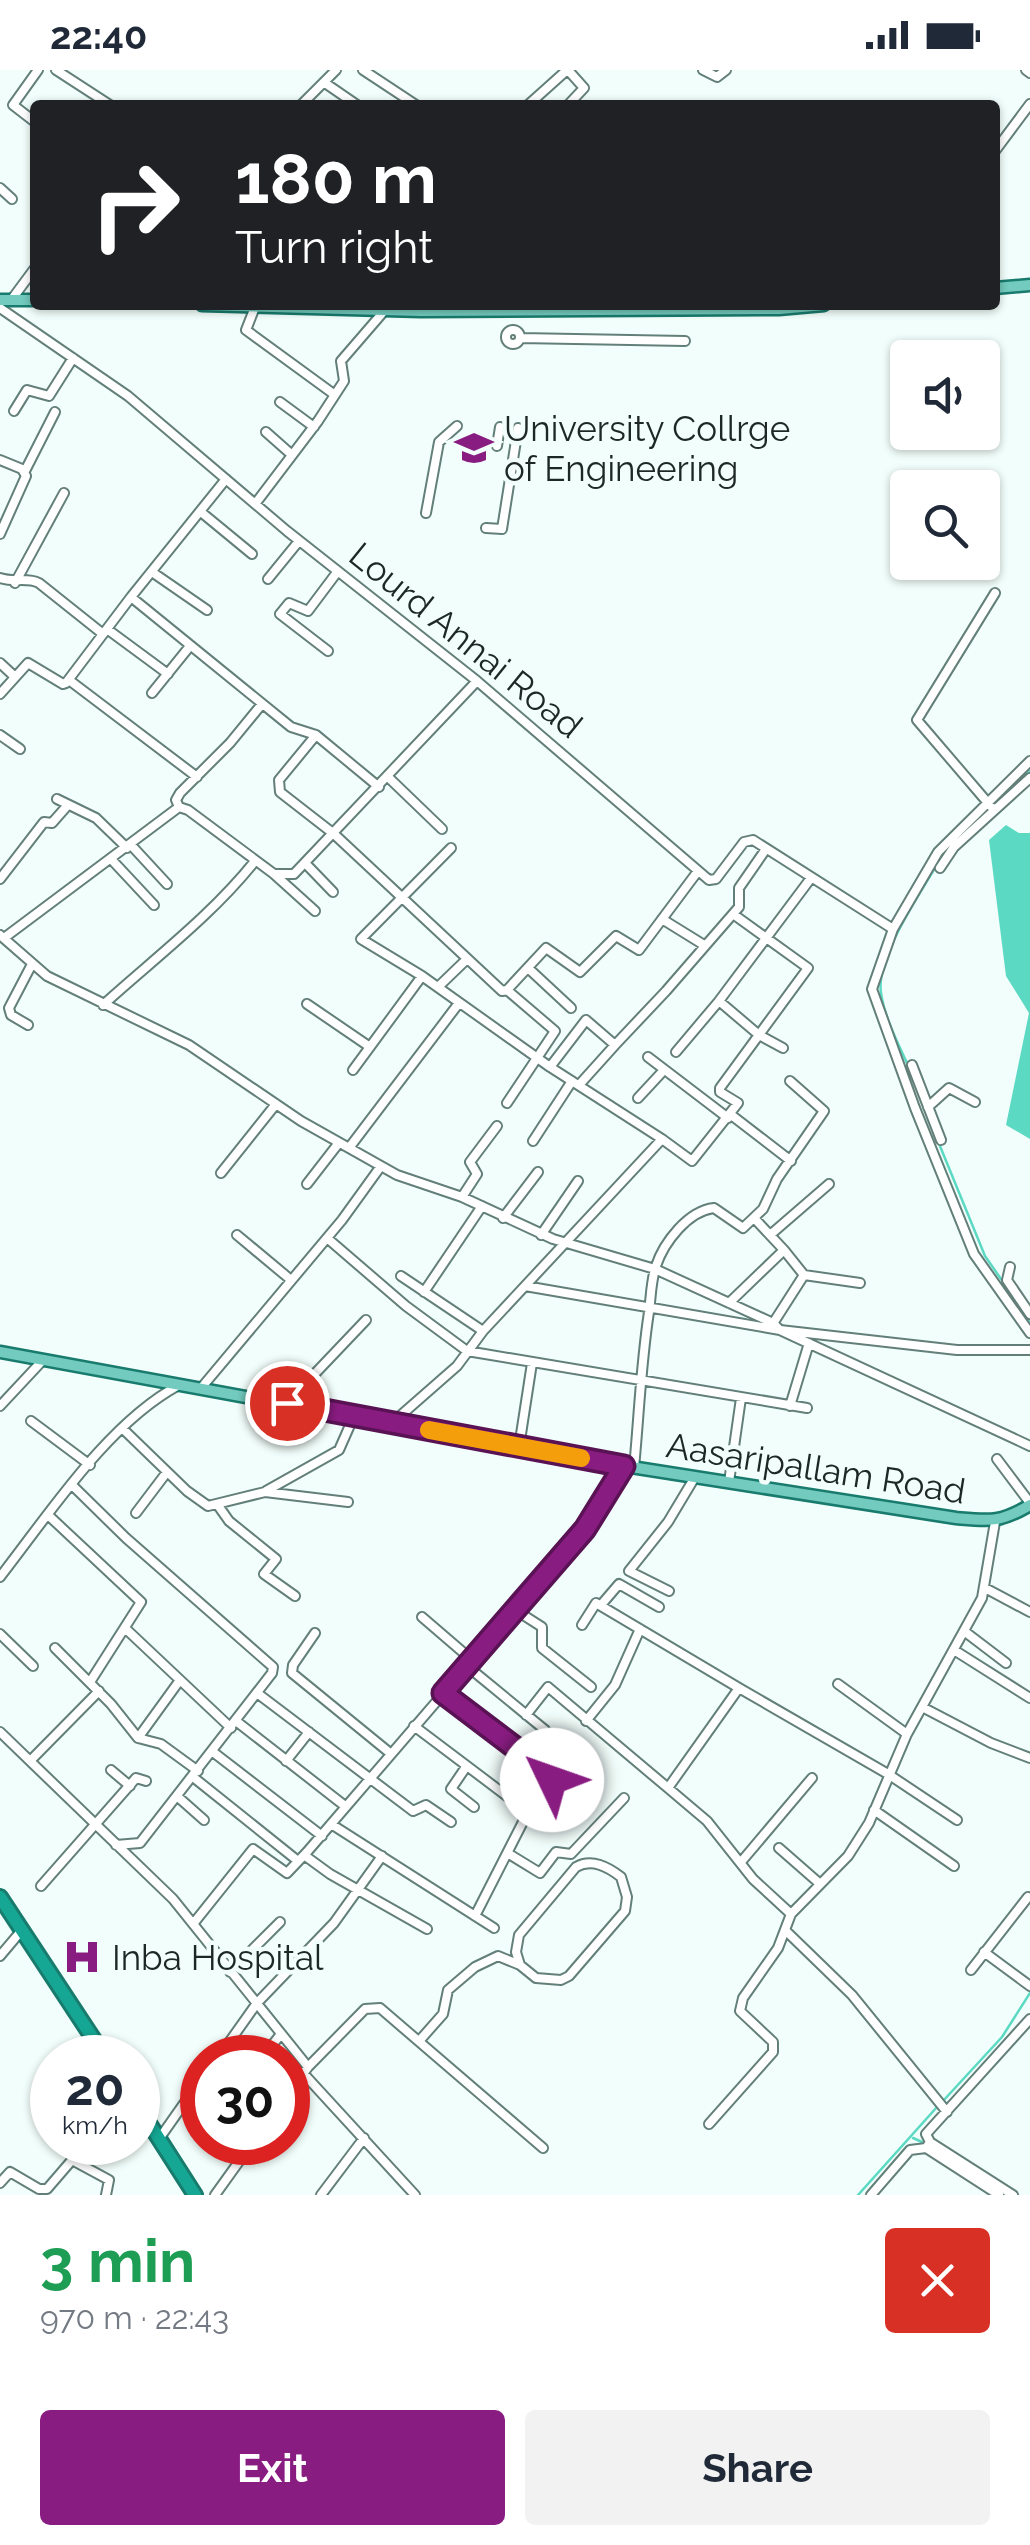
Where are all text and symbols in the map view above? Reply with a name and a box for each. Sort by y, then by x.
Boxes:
text: 22:40 [50,13,147,58]
text: 180 m [235,137,437,219]
icon: right [70,140,200,270]
text: Turn right [235,221,433,274]
map controls [890,340,1000,580]
button: sound [890,340,1000,450]
place label: University Collrge of Engineering [504,408,790,489]
school or university icon: University Collrge of Engineering [453,427,495,469]
button: search [890,470,1000,580]
street label: Lourd Annai Road [342,534,590,746]
pin [245,1361,330,1446]
icon: arrive [260,1376,315,1431]
street label: Aasaripallam Road [664,1424,968,1512]
position arrow [500,1728,604,1832]
hospital icon: Inba Hospital [61,1936,103,1978]
place label: Inba Hospital [112,1937,324,1978]
speed limit sign: 30 [180,2035,310,2165]
text: 20 [66,2058,124,2117]
text: km/h [62,2110,128,2140]
text: 3 min [40,2226,195,2296]
button: close [885,2228,990,2333]
text: 970 m · 22:43 [40,2299,229,2336]
button: Exit [40,2410,505,2525]
button: Share [525,2410,990,2525]

